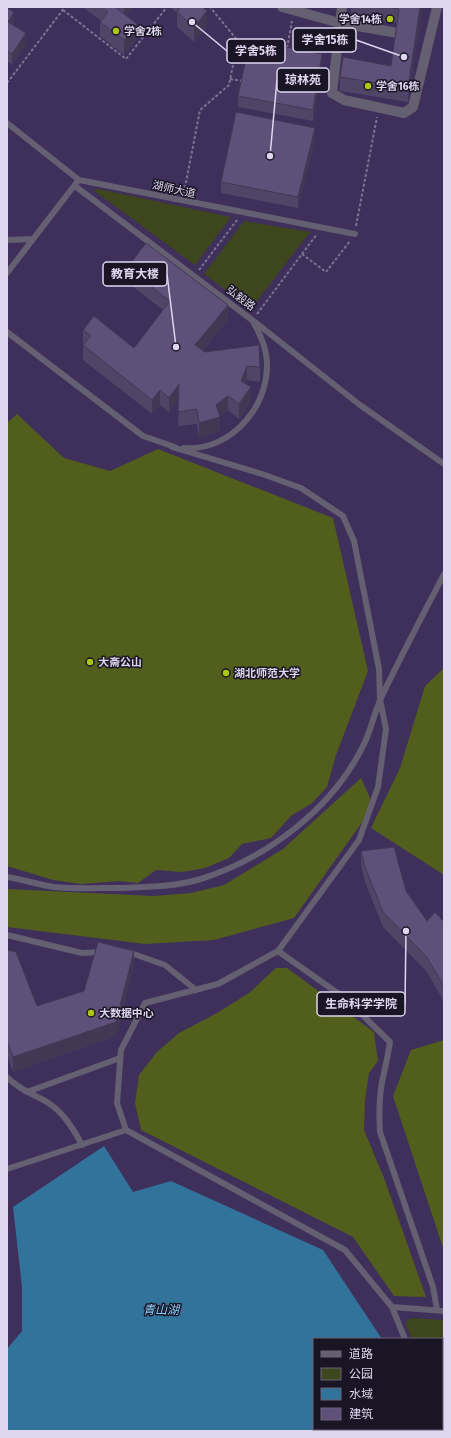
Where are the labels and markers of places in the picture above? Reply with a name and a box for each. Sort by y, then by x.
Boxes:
place label: 学舍14栋 [339,13,382,26]
marker: 学舍14栋 [385,14,395,24]
place label: 学舍2栋 [124,25,162,38]
marker: 学舍2栋 [111,26,121,36]
callout: 学舍15栋 [293,28,356,52]
callout: 学舍5栋 [227,39,285,63]
callout: 琼林苑 [277,68,329,92]
place label: 学舍16栋 [376,80,419,93]
marker: 学舍16栋 [363,81,373,91]
callout: 教育大楼 [103,262,167,286]
place label: 大斋公山 [98,656,142,669]
marker: 大斋公山 [85,657,95,667]
place label: 湖北师范大学 [234,667,300,680]
marker: 湖北师范大学 [221,668,231,678]
callout: 生命科学学院 [317,992,405,1016]
place label: 大数据中心 [99,1007,154,1020]
marker: 大数据中心 [86,1008,96,1018]

